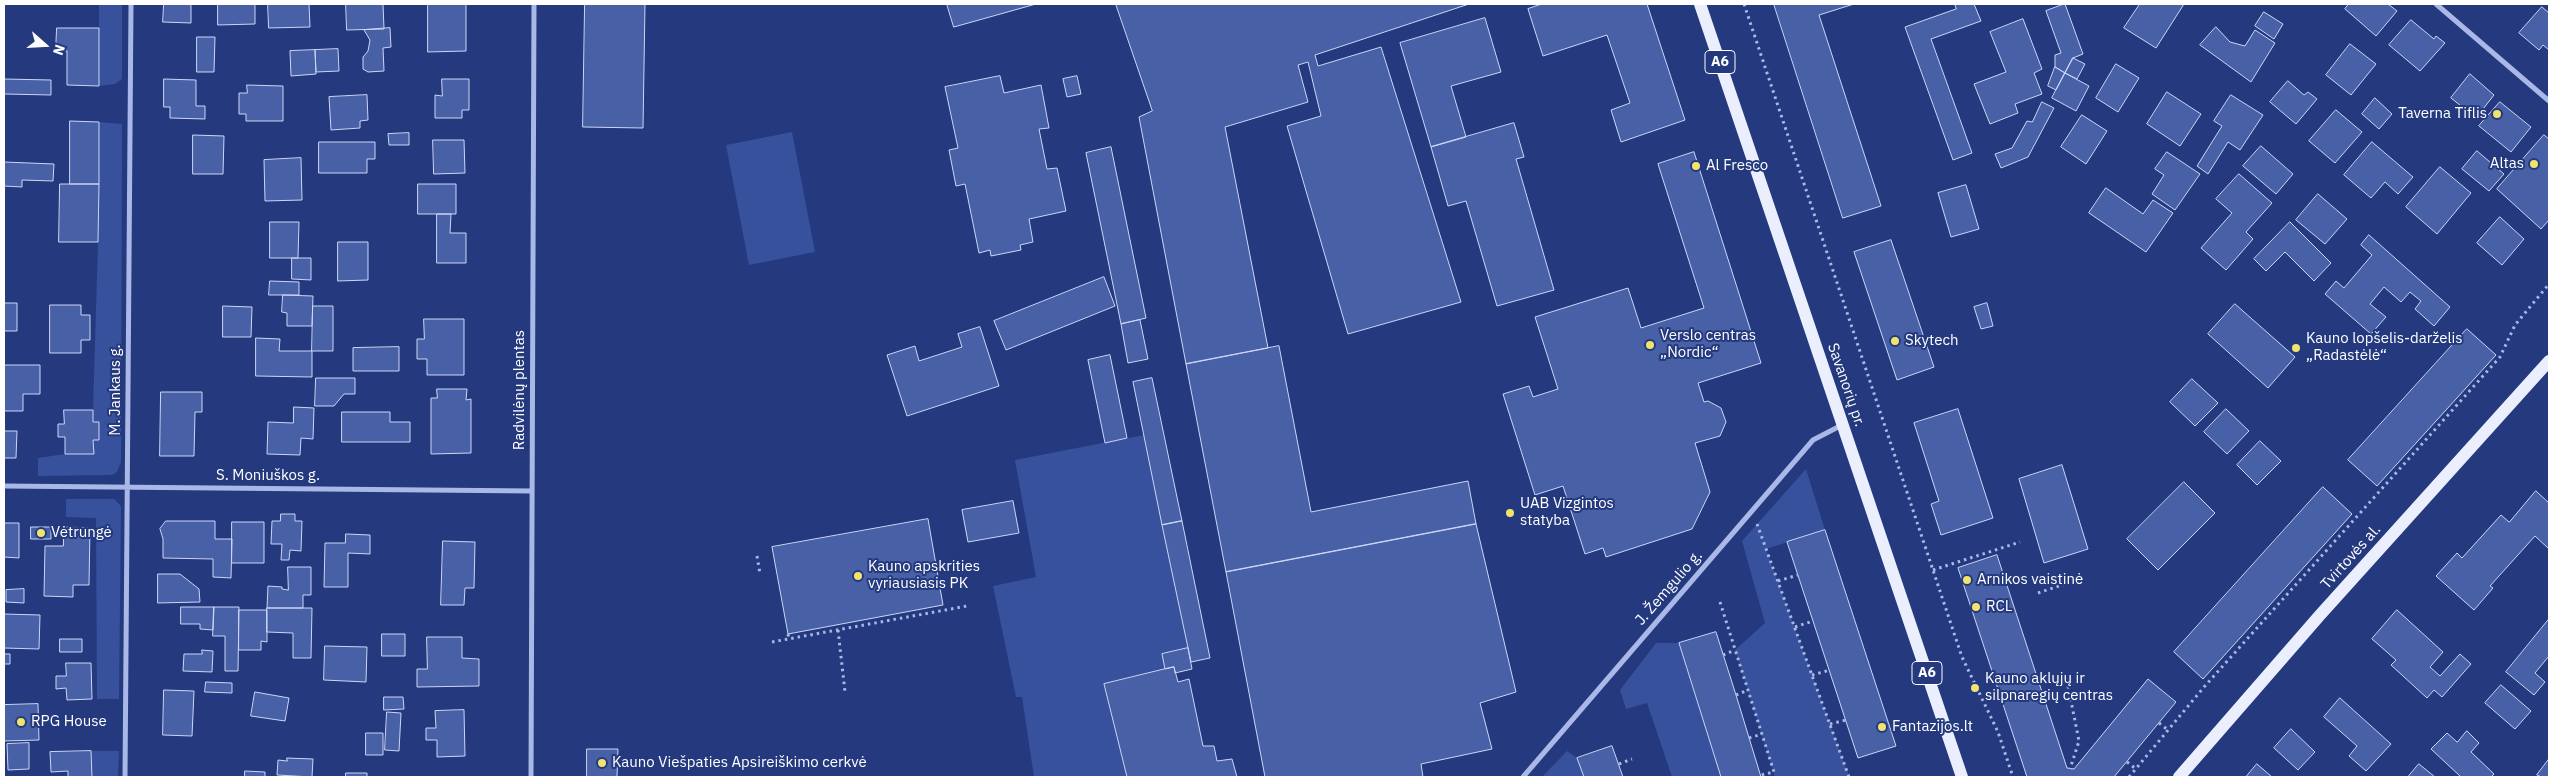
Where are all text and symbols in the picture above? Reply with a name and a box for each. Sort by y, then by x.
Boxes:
north arrow [20,20,70,70]
text: N [49,42,69,58]
road number: A6 [1705,51,1735,74]
place label: Taverna Tiflis [2398,105,2487,123]
marker: Taverna Tiflis [2491,108,2503,120]
place label: Altas [2490,155,2524,173]
place label: Al Fresco [1706,157,1768,175]
marker: Altas [2528,158,2540,170]
marker: Al Fresco [1690,160,1702,172]
place label: Verslo centras „Nordic“ [1660,327,1756,362]
street label: Radvilėnų plentas [511,330,529,450]
place label: Kauno lopšelis-darželis „Radastėlė“ [2306,330,2463,365]
place label: Skytech [1905,332,1959,350]
marker: Skytech [1889,335,1901,347]
marker: Verslo centras „Nordic“ [1644,339,1656,351]
street label: Savanorių pr. [1823,341,1869,429]
marker: Kauno lopšelis-darželis „Radastėlė“ [2290,342,2302,354]
street label: M. Jankaus g. [107,344,125,436]
street label: S. Moniuškos g. [216,467,320,485]
place label: UAB Vizgintos statyba [1520,495,1614,530]
marker: UAB Vizgintos statyba [1504,507,1516,519]
street label: Tvirtovės al. [2317,521,2385,593]
place label: Vėtrungė [51,524,112,542]
marker: Vėtrungė [35,527,47,539]
street label: J. Žemgulio g. [1632,547,1706,629]
place label: Kauno apskrities vyriausiasis PK [868,558,980,593]
marker: Kauno apskrities vyriausiasis PK [852,570,864,582]
place label: Arnikos vaistinė [1977,571,2083,589]
marker: Arnikos vaistinė [1961,574,1973,586]
place label: RCL [1986,598,2012,616]
marker: RCL [1970,601,1982,613]
road number: A6 [1912,661,1942,684]
place label: Kauno aklųjų ir silpnaregių centras [1985,670,2113,705]
marker: Kauno aklųjų ir silpnaregių centras [1969,682,1981,694]
place label: RPG House [31,713,107,731]
marker: RPG House [15,716,27,728]
place label: Fantazijos.lt [1892,718,1973,736]
marker: Fantazijos.lt [1876,721,1888,733]
place label: Kauno Viešpaties Apsireiškimo cerkvė [612,754,867,772]
marker: Kauno Viešpaties Apsireiškimo cerkvė [596,757,608,769]

